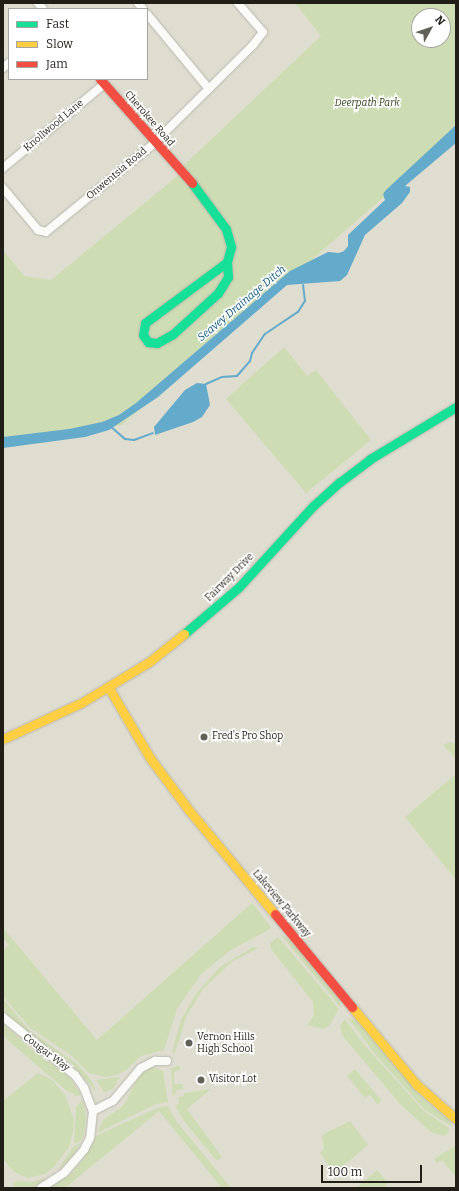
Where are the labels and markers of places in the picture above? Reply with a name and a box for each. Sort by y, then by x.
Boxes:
place label: Fred's Pro Shop [212,731,283,743]
marker: Fred's Pro Shop [199,732,209,742]
place label: Vernon Hills High School [197,1031,255,1054]
marker: Vernon Hills High School [184,1038,194,1048]
place label: Visitor Lot [209,1074,257,1086]
marker: Visitor Lot [196,1075,206,1085]

